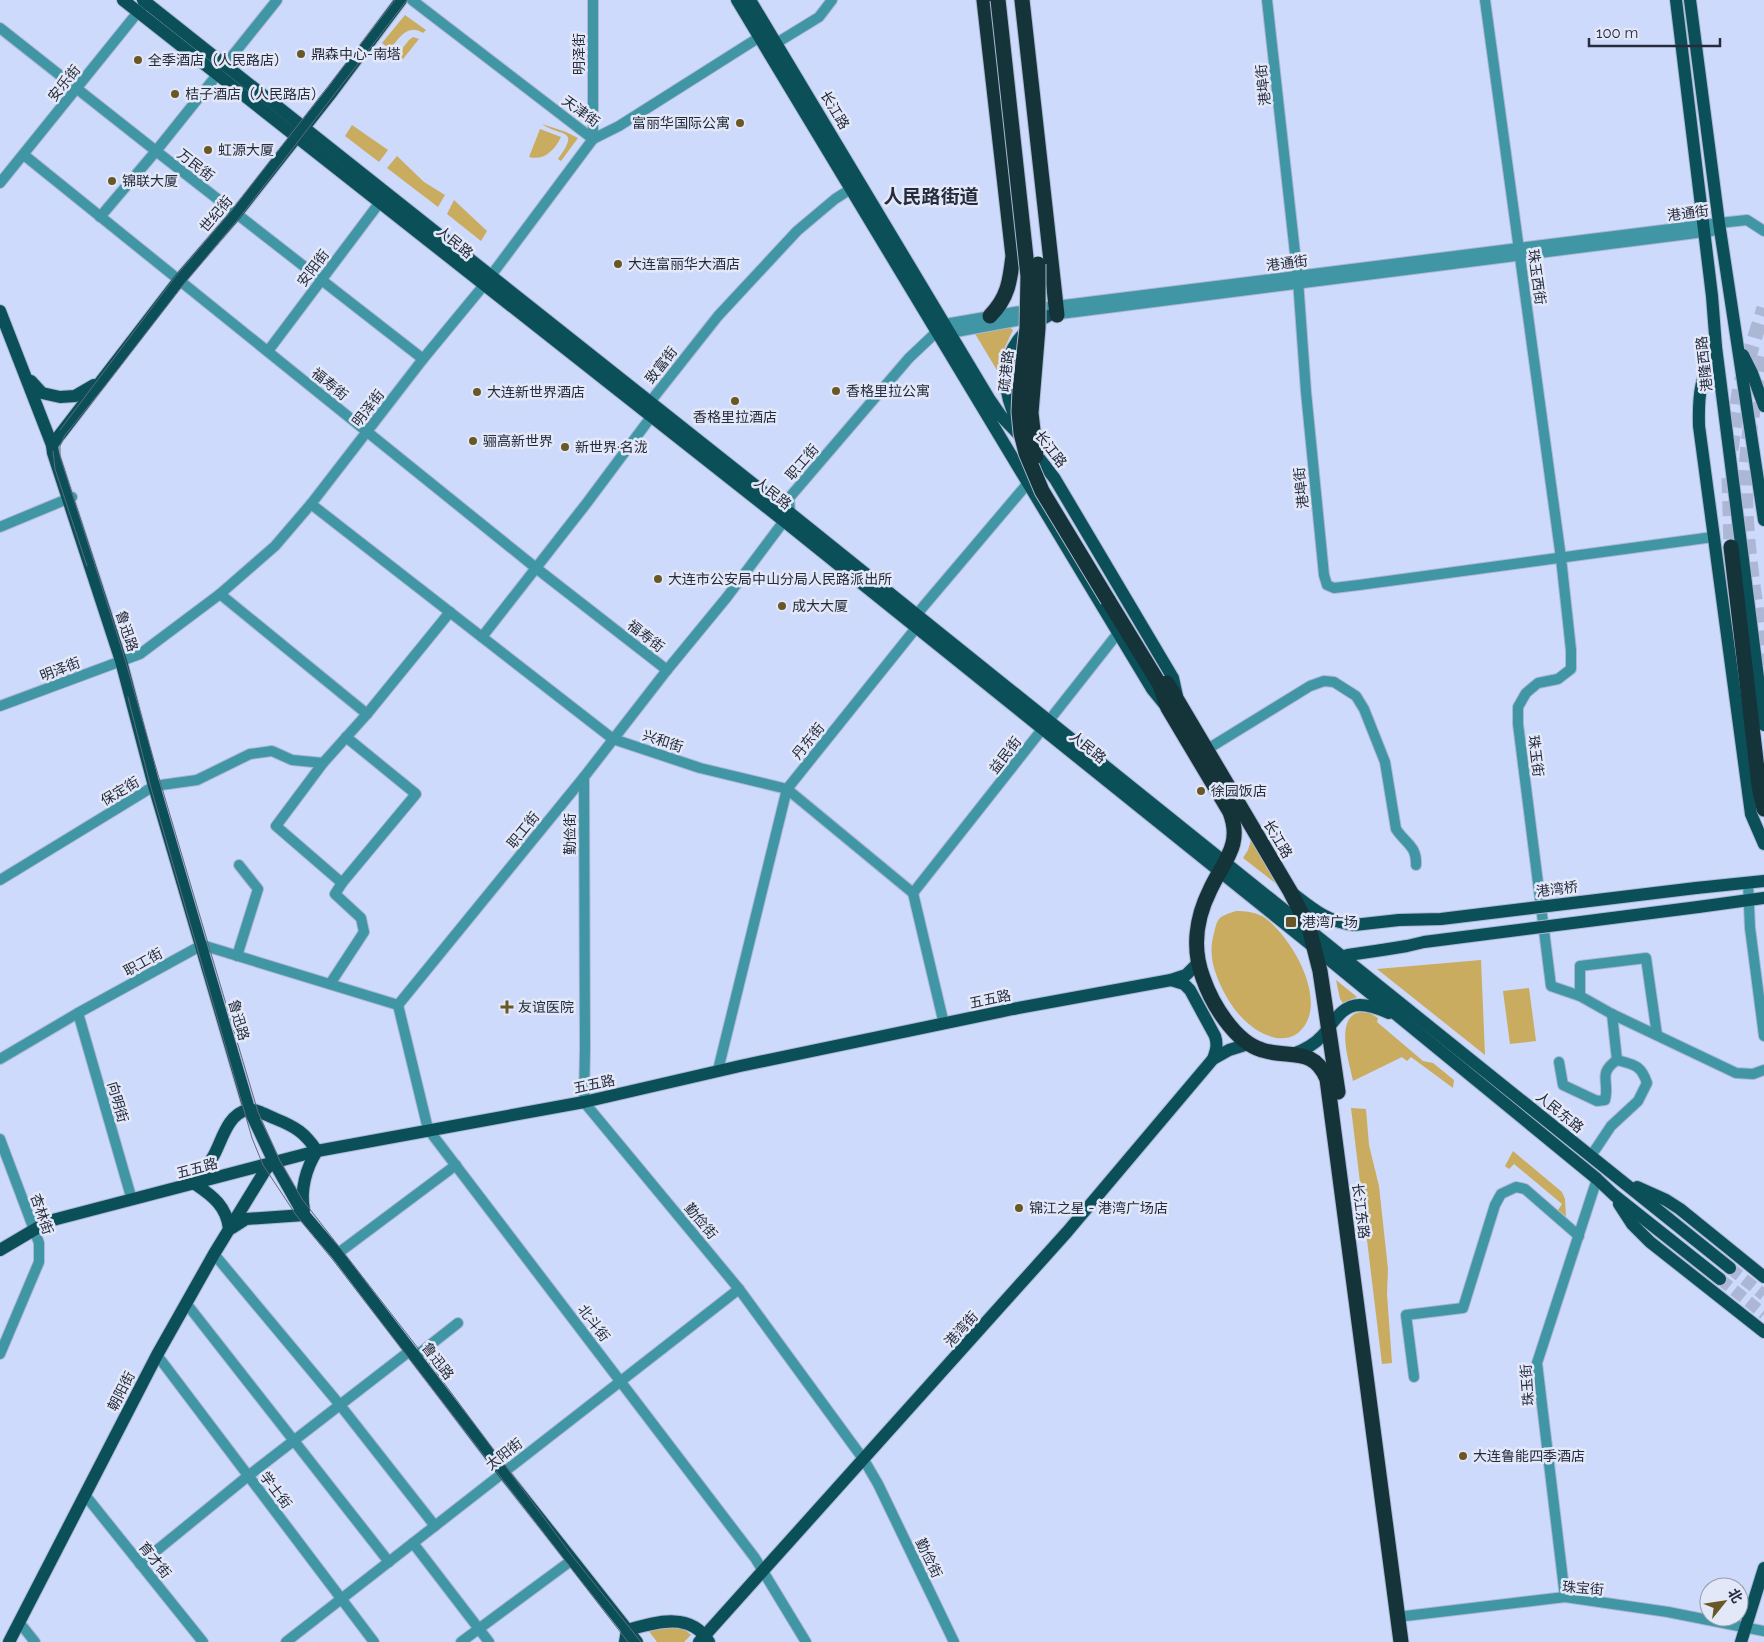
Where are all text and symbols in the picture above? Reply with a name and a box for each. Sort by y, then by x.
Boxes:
scale bar [1589,15,1720,47]
text: 100 m [1596,24,1638,42]
street label: 明泽街 [571,33,587,75]
place label: 鼎森中心-南塔 [311,46,401,62]
marker: 鼎森中心-南塔 [295,48,307,60]
place label: 全季酒店（人民路店） [148,52,288,68]
marker: 全季酒店（人民路店） [132,54,144,66]
street label: 安乐街 [45,62,83,104]
street label: 港埠街 [1253,63,1273,107]
place label: 桔子酒店（人民路店） [185,86,325,102]
marker: 桔子酒店（人民路店） [169,88,181,100]
street label: 长江路 [817,88,853,132]
street label: 天津街 [559,92,603,130]
place label: 富丽华国际公寓 [632,115,730,131]
marker: 富丽华国际公寓 [734,117,746,129]
place label: 虹源大厦 [218,142,274,158]
marker: 虹源大厦 [202,144,214,156]
street label: 万民街 [175,146,217,184]
place label: 锦联大厦 [122,173,178,189]
marker: 锦联大厦 [106,175,118,187]
district label: 人民路街道 [883,185,979,207]
street label: 世纪街 [196,193,236,235]
street label: 港通街 [1666,203,1710,223]
street label: 人民路 [434,223,476,261]
street label: 安阳街 [294,246,332,290]
street label: 珠玉西街 [1525,248,1549,306]
street label: 港通街 [1265,253,1309,273]
place label: 大连富丽华大酒店 [628,256,740,272]
marker: 大连富丽华大酒店 [612,258,624,270]
street label: 港隆西路 [1693,335,1715,393]
street label: 致富街 [642,344,680,386]
street label: 疏港路 [996,349,1016,393]
street label: 福寿街 [309,365,351,403]
place label: 香格里拉公寓 [846,383,930,399]
place label: 大连新世界酒店 [487,384,585,400]
marker: 香格里拉公寓 [830,385,842,397]
marker: 大连新世界酒店 [471,386,483,398]
street label: 明泽街 [349,387,387,429]
marker: 香格里拉酒店 [729,395,741,407]
place label: 香格里拉酒店 [693,409,777,425]
street label: 长江路 [1032,428,1070,470]
place label: 骊高新世界 [483,433,553,449]
marker: 骊高新世界 [467,435,479,447]
place label: 新世界·名泷 [575,439,648,455]
marker: 新世界·名泷 [559,441,571,453]
street label: 职工街 [782,441,822,483]
street label: 港埠街 [1291,466,1311,510]
street label: 人民路 [752,474,794,512]
place label: 大连市公安局中山分局人民路派出所 [668,571,892,587]
marker: 大连市公安局中山分局人民路派出所 [652,573,664,585]
place label: 成大大厦 [792,598,848,614]
marker: 成大大厦 [776,600,788,612]
street label: 鲁迅路 [113,609,141,653]
street label: 福寿街 [625,617,667,655]
street label: 明泽街 [38,654,82,684]
street label: 丹东街 [789,720,827,762]
street label: 兴和街 [641,727,685,755]
street label: 人民路 [1067,728,1109,766]
street label: 益民街 [986,734,1024,776]
street label: 珠玉街 [1526,734,1546,778]
street label: 保定街 [98,773,142,809]
place label: 徐园饭店 [1211,783,1267,799]
marker: 徐园饭店 [1195,785,1207,797]
street label: 职工街 [504,809,542,851]
street label: 勤俭街 [562,813,578,855]
street label: 长江路 [1260,817,1296,861]
street label: 港湾桥 [1535,879,1579,899]
place label: 港湾广场 [1302,914,1358,930]
marker: 港湾广场 [1284,915,1298,929]
street label: 职工街 [121,945,165,979]
street label: 五五路 [968,987,1012,1011]
street label: 鲁迅路 [226,998,252,1042]
place label: 友谊医院 [518,999,574,1015]
marker: 友谊医院 [500,1000,514,1014]
street label: 五五路 [572,1072,616,1096]
street label: 向明街 [105,1080,131,1124]
street label: 人民东路 [1533,1088,1587,1136]
street label: 五五路 [175,1155,219,1181]
street label: 长江东路 [1350,1182,1372,1240]
street label: 杏林街 [28,1192,56,1236]
street label: 勤俭街 [681,1200,721,1242]
place label: 锦江之星 - 港湾广场店 [1029,1200,1168,1216]
marker: 锦江之星 - 港湾广场店 [1013,1202,1025,1214]
street label: 北斗街 [575,1301,613,1345]
street label: 港湾街 [941,1308,981,1350]
street label: 鲁迅路 [419,1339,457,1383]
street label: 珠玉街 [1518,1363,1536,1407]
street label: 朝阳街 [104,1369,138,1413]
street label: 太阳街 [483,1435,525,1473]
place label: 大连鲁能四季酒店 [1473,1448,1585,1464]
marker: 大连鲁能四季酒店 [1457,1450,1469,1462]
street label: 学士街 [257,1468,295,1512]
street label: 勤俭街 [913,1536,945,1580]
street label: 育才街 [136,1539,174,1581]
north arrow [1699,1577,1749,1627]
street label: 珠宝街 [1561,1578,1605,1598]
text: 北 [1725,1585,1746,1606]

